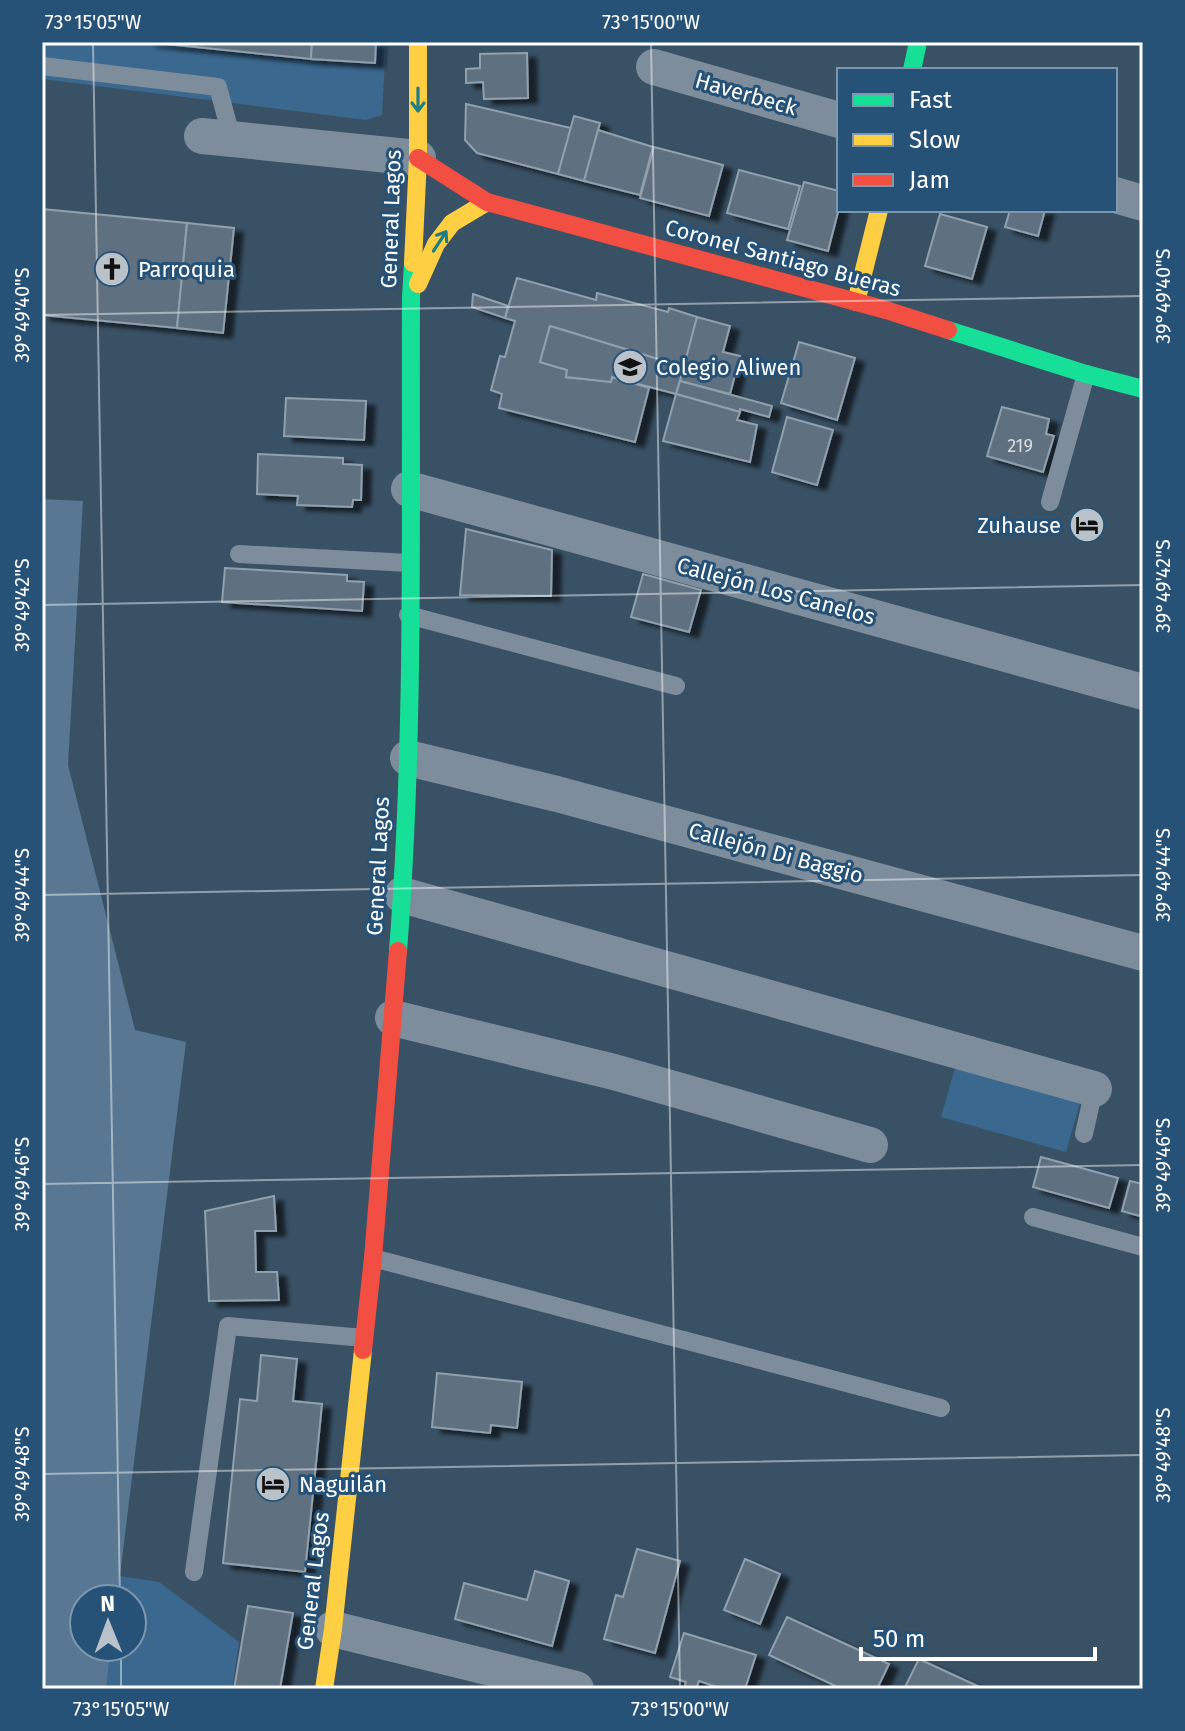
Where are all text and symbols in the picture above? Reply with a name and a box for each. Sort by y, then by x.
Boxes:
text: 73°15'05"W [45,10,142,34]
text: 73°15'00"W [602,10,700,34]
street label: Haverbeck [692,67,801,122]
legend [837,68,1117,212]
one-way arrow [410,86,426,113]
text: Fast [909,86,952,114]
text: Slow [909,126,960,154]
street label: General Lagos [375,149,407,289]
text: Jam [909,166,950,194]
street label: Coronel Santiago Bueras [662,214,904,302]
one-way arrow [432,230,448,253]
text: 39°49'40"S [1151,248,1175,344]
church icon: Parroquia [93,250,131,288]
place label: Parroquia [138,256,235,283]
text: 39°49'40"S [10,267,34,363]
school or university icon: Colegio Aliwen [611,348,649,386]
place label: Colegio Aliwen [656,354,801,381]
house number: 219 [1007,435,1033,457]
hotel icon: Zuhause [1068,506,1106,544]
place label: Zuhause [977,512,1061,539]
text: 39°49'42"S [1151,539,1175,633]
street label: Callejón Los Canelos [674,552,878,630]
text: 39°49'42"S [10,558,34,652]
street label: General Lagos [361,796,395,936]
street label: Callejón Di Baggio [686,817,866,889]
text: 39°49'44"S [1151,828,1175,922]
text: 39°49'44"S [10,848,34,942]
text: 39°49'46"S [1151,1118,1175,1212]
text: 39°49'46"S [10,1137,34,1231]
text: 39°49'48"S [1151,1407,1175,1503]
text: 39°49'48"S [10,1426,34,1522]
hotel icon: Naguilán [254,1465,292,1503]
place label: Naguilán [299,1471,387,1498]
street label: General Lagos [291,1510,335,1652]
north arrow [68,1583,148,1663]
text: N [100,1590,115,1617]
scale bar [861,1611,1095,1661]
text: 50 m [873,1625,925,1653]
text: 73°15'05"W [73,1697,170,1721]
text: 73°15'00"W [631,1697,729,1721]

